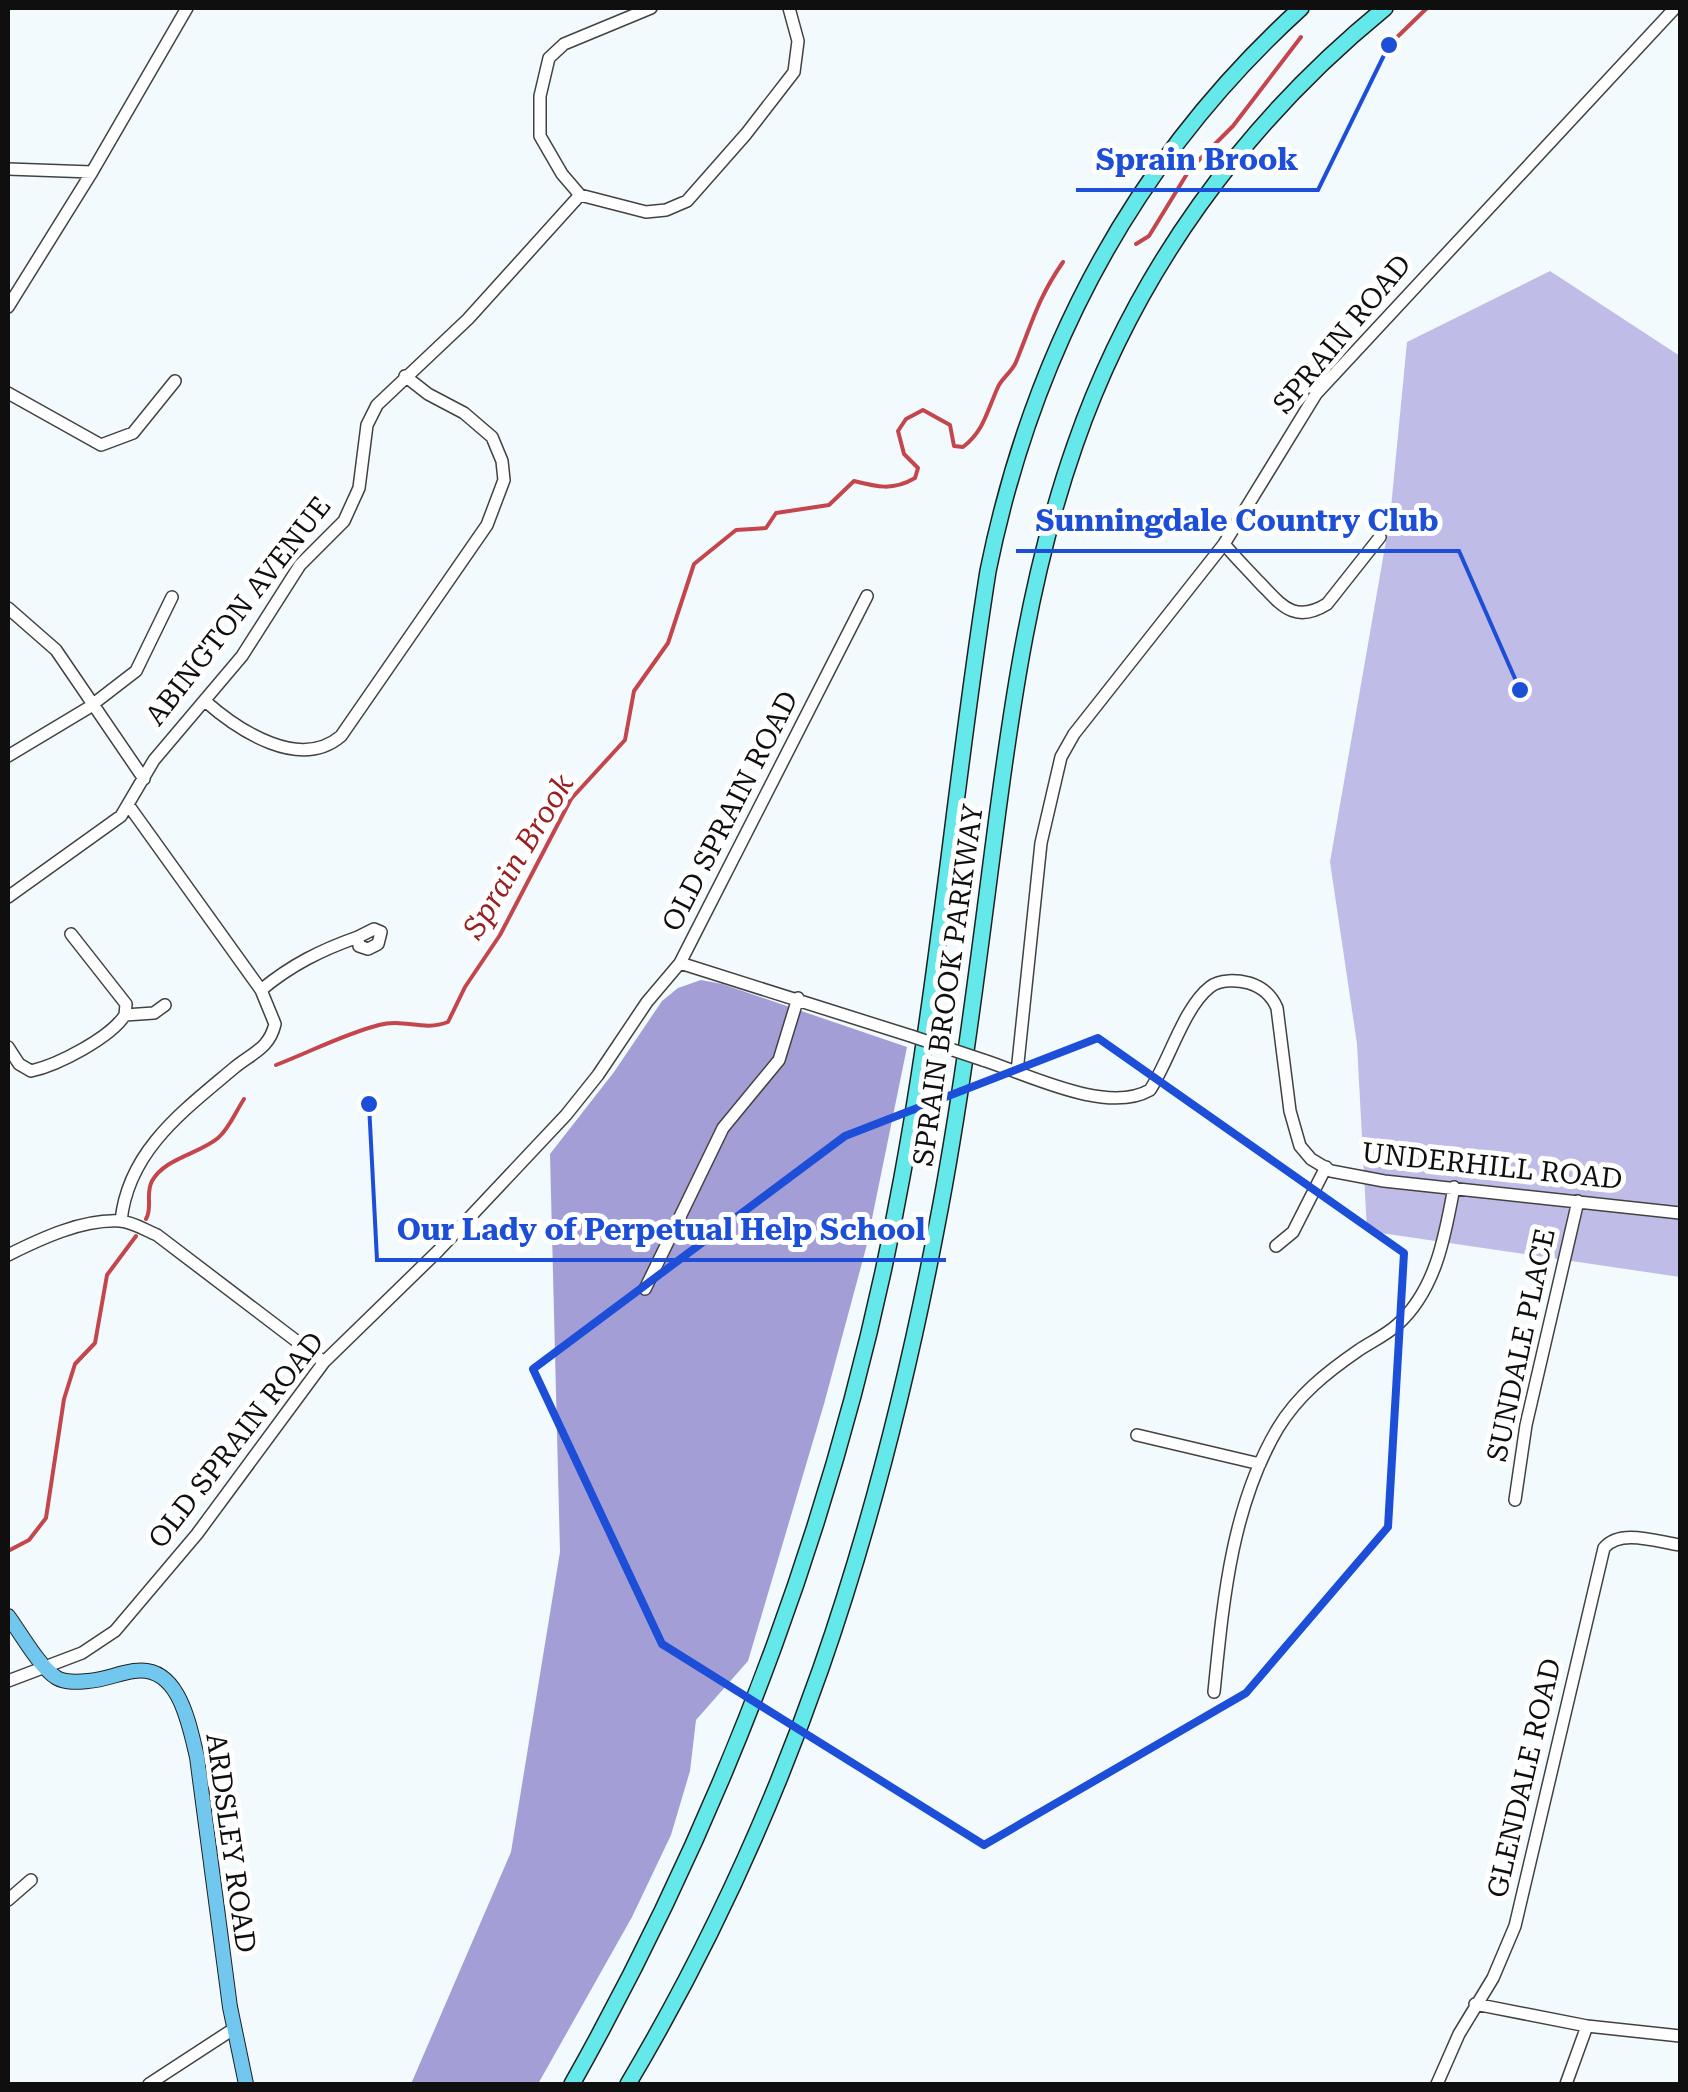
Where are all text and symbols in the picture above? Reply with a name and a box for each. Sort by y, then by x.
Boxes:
callout: Sprain Brook [1076,130,1318,190]
text: Sprain Brook [1096,142,1298,177]
street label: SPRAIN ROAD [1266,248,1418,420]
street label: ABINGTON AVENUE [138,490,338,732]
callout: Sunningdale Country Club [1016,491,1459,551]
text: Sunningdale Country Club [1035,503,1439,538]
street label: OLD SPRAIN ROAD [655,685,805,937]
water label: Sprain Brook [455,767,581,945]
street label: SPRAIN BROOK PARKWAY [906,802,990,1168]
street label: UNDERHILL ROAD [1360,1136,1624,1196]
callout: Our Lady of Perpetual Help School [377,1200,946,1260]
text: Our Lady of Perpetual Help School [397,1212,926,1247]
street label: SUNDALE PLACE [1480,1225,1562,1465]
street label: OLD SPRAIN ROAD [141,1325,331,1555]
street label: GLENDALE ROAD [1480,1655,1568,1901]
street label: ARDSLEY ROAD [199,1731,263,1955]

